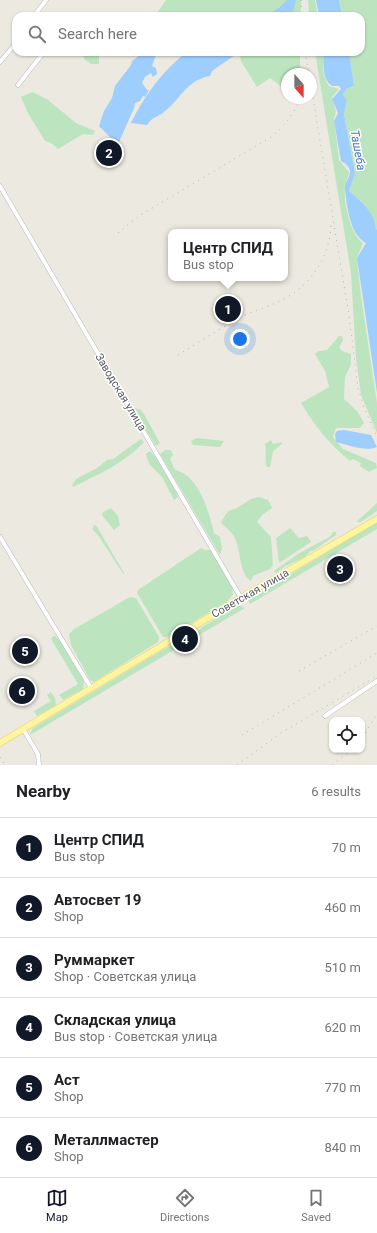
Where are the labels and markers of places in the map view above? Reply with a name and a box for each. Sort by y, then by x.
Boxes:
pin: 2 [96,138,122,168]
pin: 1 [215,294,241,324]
pin: 3 [327,554,353,584]
pin: 4 [172,624,198,654]
pin: 5 [12,636,38,666]
pin: 6 [9,676,35,706]

